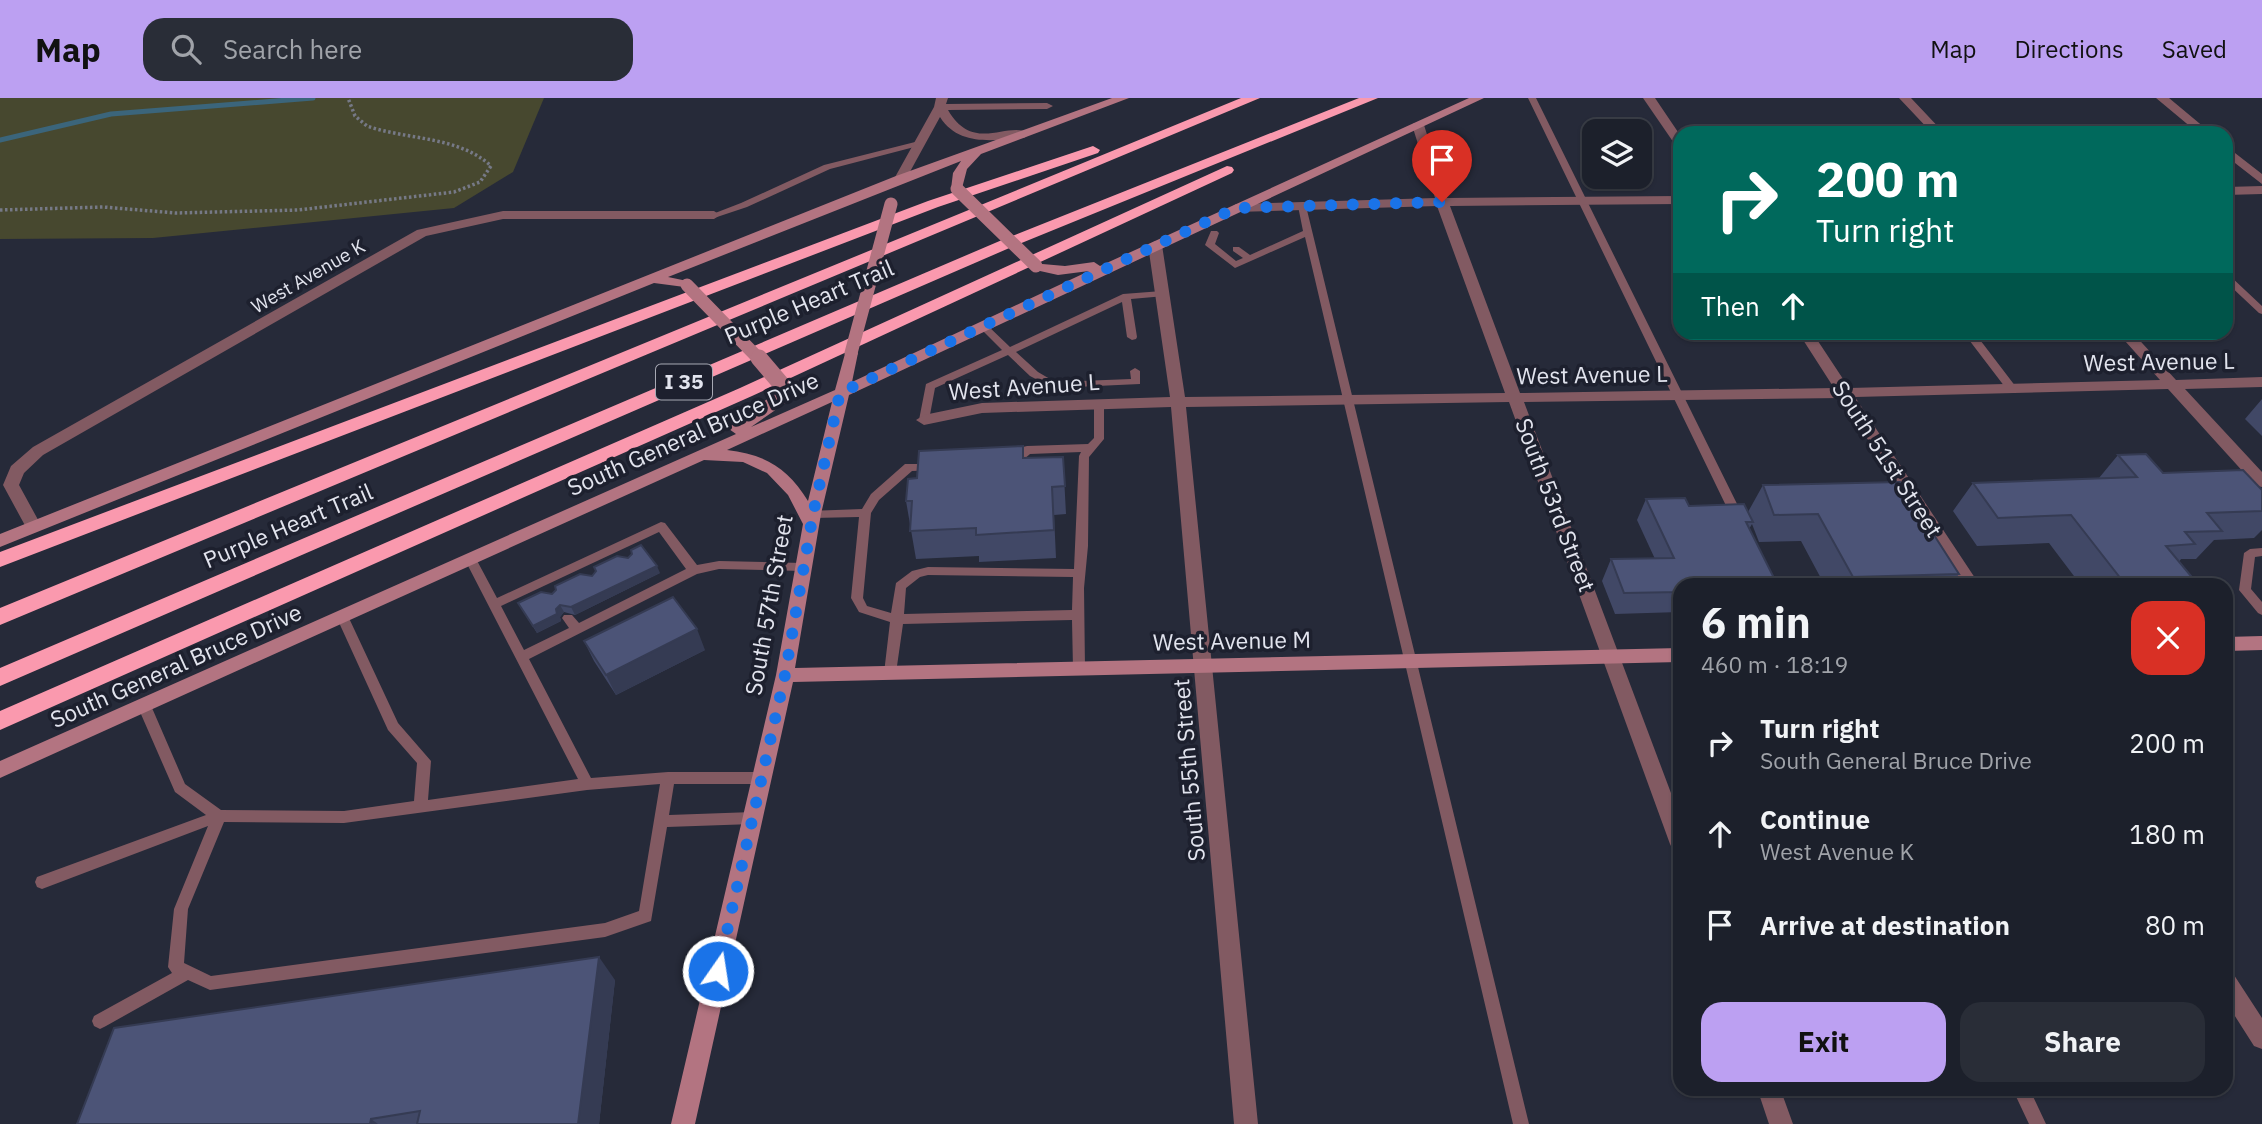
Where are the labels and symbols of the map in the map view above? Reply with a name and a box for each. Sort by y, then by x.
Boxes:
pin [1412,130,1472,202]
street label: West Avenue K [247,234,369,318]
street label: Purple Heart Trail [719,252,898,350]
street label: West Avenue L [2083,345,2235,377]
street label: West Avenue L [1516,358,1668,390]
street label: South General Bruce Drive [562,364,823,502]
road number: I 35 [656,364,712,400]
street label: West Avenue L [948,366,1100,406]
street label: South 51st Street [1826,374,1950,543]
street label: South 53rd Street [1509,414,1603,596]
street label: Purple Heart Trail [198,476,377,574]
street label: South 57th Street [737,512,799,698]
street label: South General Bruce Drive [45,596,306,734]
street label: West Avenue M [1153,624,1311,656]
street label: South 55th Street [1165,678,1211,863]
position arrow [681,934,755,1008]

